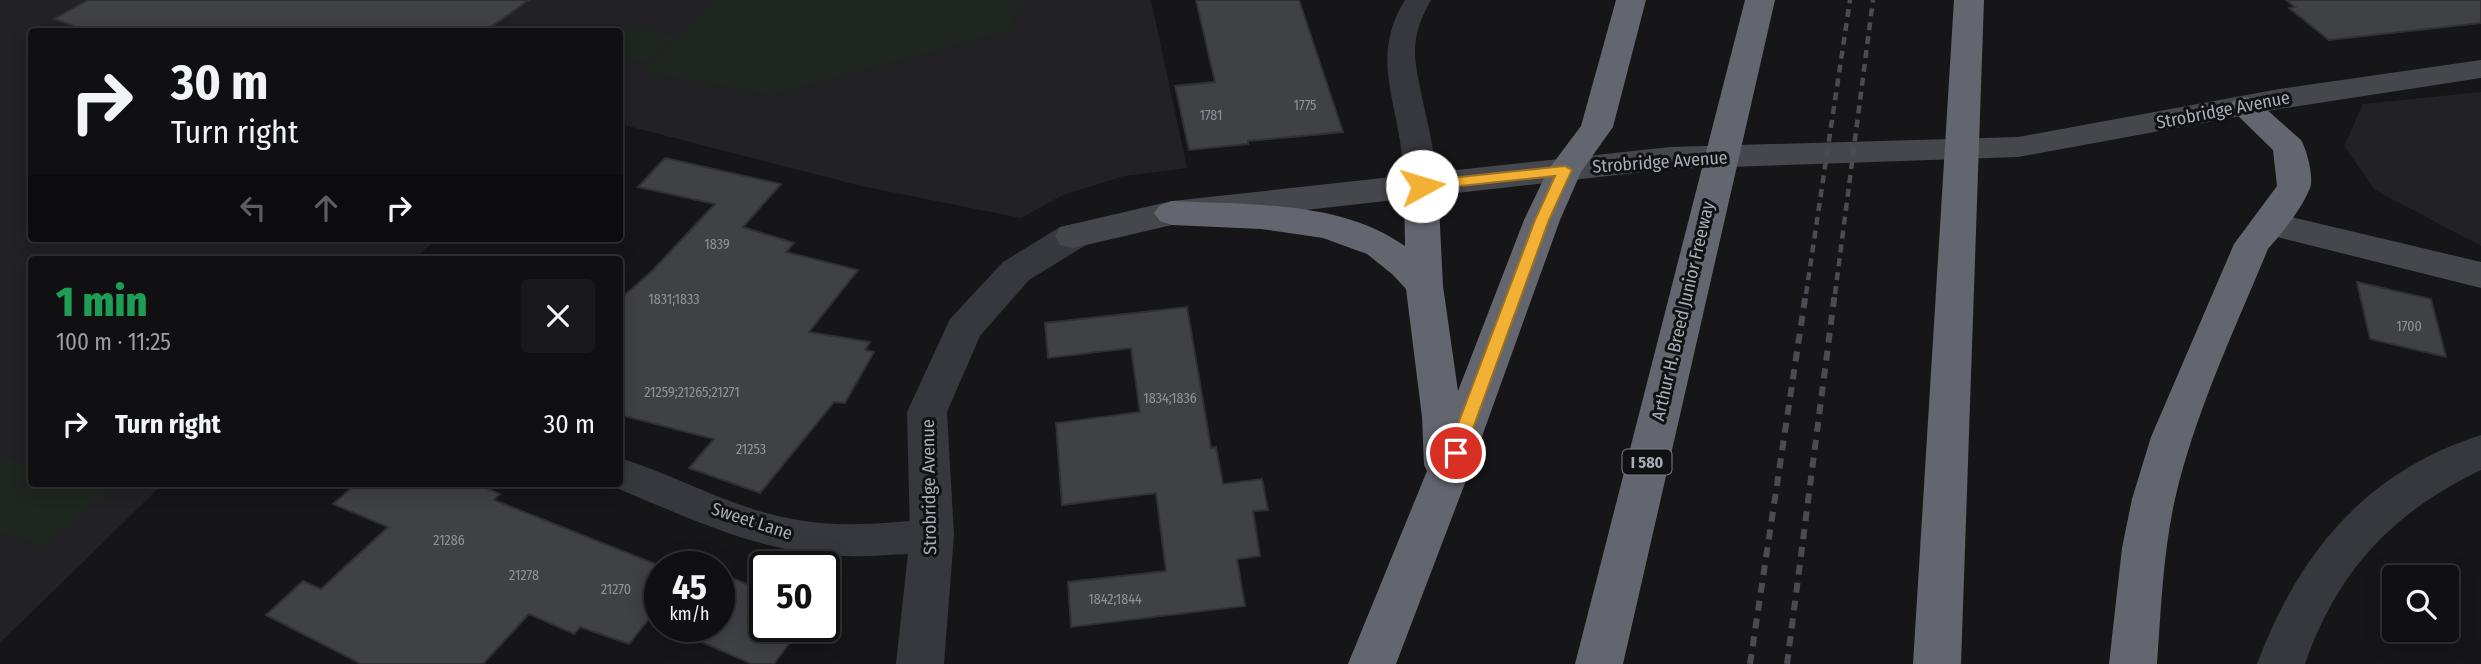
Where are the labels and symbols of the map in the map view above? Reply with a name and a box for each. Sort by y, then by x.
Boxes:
street label: Strobridge Avenue [2154,86,2292,134]
house number: 1775 [1293,97,1317,114]
house number: 1781 [1200,107,1222,124]
street label: Strobridge Avenue [1592,146,1728,178]
position arrow [1385,149,1459,223]
street label: Arthur H. Breed Junior Freeway [1647,199,1719,423]
house number: 1839 [704,236,730,253]
house number: 1831;1833 [648,291,700,308]
house number: 1700 [2396,318,2422,335]
house number: 21259;21265;21271 [644,384,740,401]
house number: 1834;1836 [1143,390,1197,407]
street label: Strobridge Avenue [917,419,941,555]
pin [1426,423,1486,483]
house number: 21253 [736,441,766,458]
road number: I 580 [1622,449,1672,475]
street label: Sweet Lane [709,498,795,544]
house number: 21286 [433,532,465,549]
speed limit sign: 50 [749,551,840,642]
house number: 21278 [509,567,539,584]
house number: 21270 [601,581,631,598]
house number: 1842;1844 [1088,591,1142,608]

